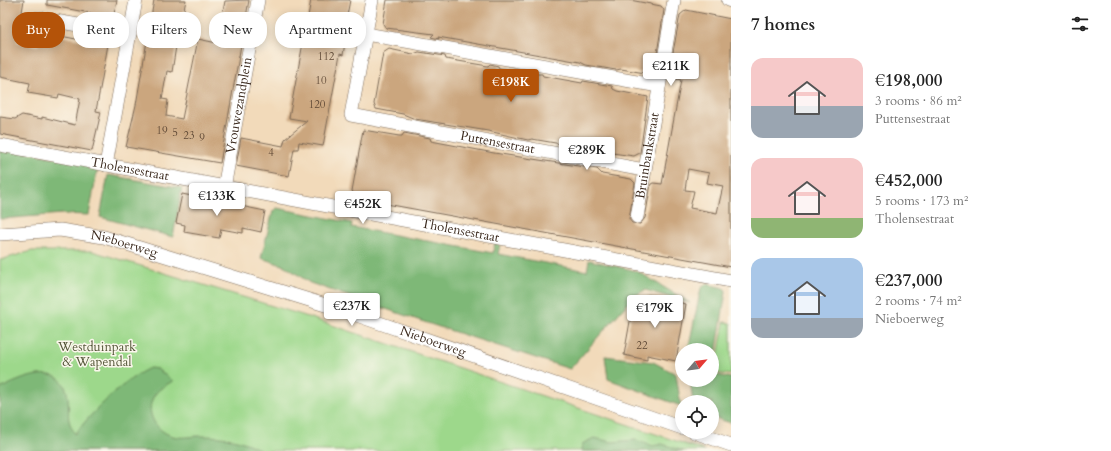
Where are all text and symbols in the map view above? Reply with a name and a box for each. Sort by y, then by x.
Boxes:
chip: Buy [12,12,65,48]
chip: Rent [73,12,129,48]
chip: Filters [137,12,201,48]
chip: New [209,12,267,48]
chip: Apartment [275,12,366,48]
text: 7 homes [751,13,815,36]
icon: filters [1069,13,1091,35]
house number: 112 [318,49,335,64]
pin: €211K [643,53,699,87]
street label: Vrouwezandplein [221,55,257,155]
text: €211K [652,57,690,75]
pin: €198K [483,69,539,103]
text: €198,000 [875,69,942,92]
house number: 10 [315,73,327,88]
text: €198K [492,73,530,91]
icon: home [783,74,831,122]
text: 3 rooms · 86 m² [875,92,962,110]
house number: 120 [309,97,326,112]
text: Puttensestraat [875,110,950,128]
street label: Bruinbankstraat [631,111,664,200]
house number: 19 [156,123,168,138]
house number: 5 [172,125,178,140]
street label: Puttensestraat [459,127,536,158]
house number: 23 [183,128,195,143]
house number: 9 [199,130,205,145]
pin: €289K [559,137,615,171]
text: €289K [568,141,606,159]
house number: 4 [268,145,274,160]
street label: Tholensestraat [89,153,170,185]
text: €452,000 [875,169,942,192]
icon: home [783,174,831,222]
pin: €133K [189,183,245,217]
text: €133K [198,187,236,205]
pin: €452K [335,191,391,225]
text: 5 rooms · 173 m² [875,192,968,210]
text: €452K [344,195,382,213]
text: Tholensestraat [875,210,954,228]
street label: Tholensestraat [420,215,501,247]
street label: Nieboerweg [90,226,161,262]
text: €237,000 [875,269,942,292]
icon: home [783,274,831,322]
text: 2 rooms · 74 m² [875,292,962,310]
pin: €237K [324,293,380,327]
pin: €179K [627,295,683,329]
text: €237K [333,297,371,315]
text: €179K [636,299,674,317]
text: Nieboerweg [875,310,944,328]
street label: Nieboerweg [398,322,469,362]
park label: Westduinpark & Wapendal [57,338,136,371]
house number: 22 [636,338,648,353]
north arrow [675,343,719,387]
map controls [675,343,719,439]
button: locate [675,395,719,439]

